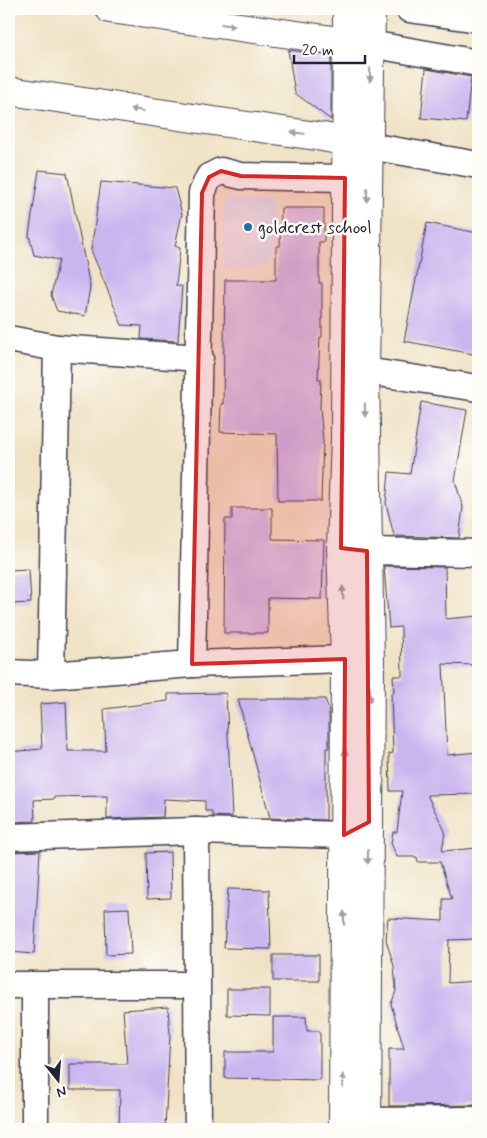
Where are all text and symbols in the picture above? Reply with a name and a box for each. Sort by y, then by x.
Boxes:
one-way arrow [220,22,236,30]
scale bar [294,32,366,64]
text: 20 m [302,41,334,61]
one-way arrow [366,67,374,83]
one-way arrow [129,105,145,113]
one-way arrow [289,129,305,137]
one-way arrow [363,187,371,203]
place label: goldcrest school [258,216,372,240]
marker: goldcrest school [242,221,254,233]
one-way arrow [361,402,369,418]
one-way arrow [338,585,346,601]
one-way arrow [366,687,374,703]
one-way arrow [341,747,349,763]
one-way arrow [364,849,372,865]
one-way arrow [340,910,348,926]
north arrow [32,1056,82,1106]
one-way arrow [339,1072,347,1088]
text: N [54,1082,69,1101]

